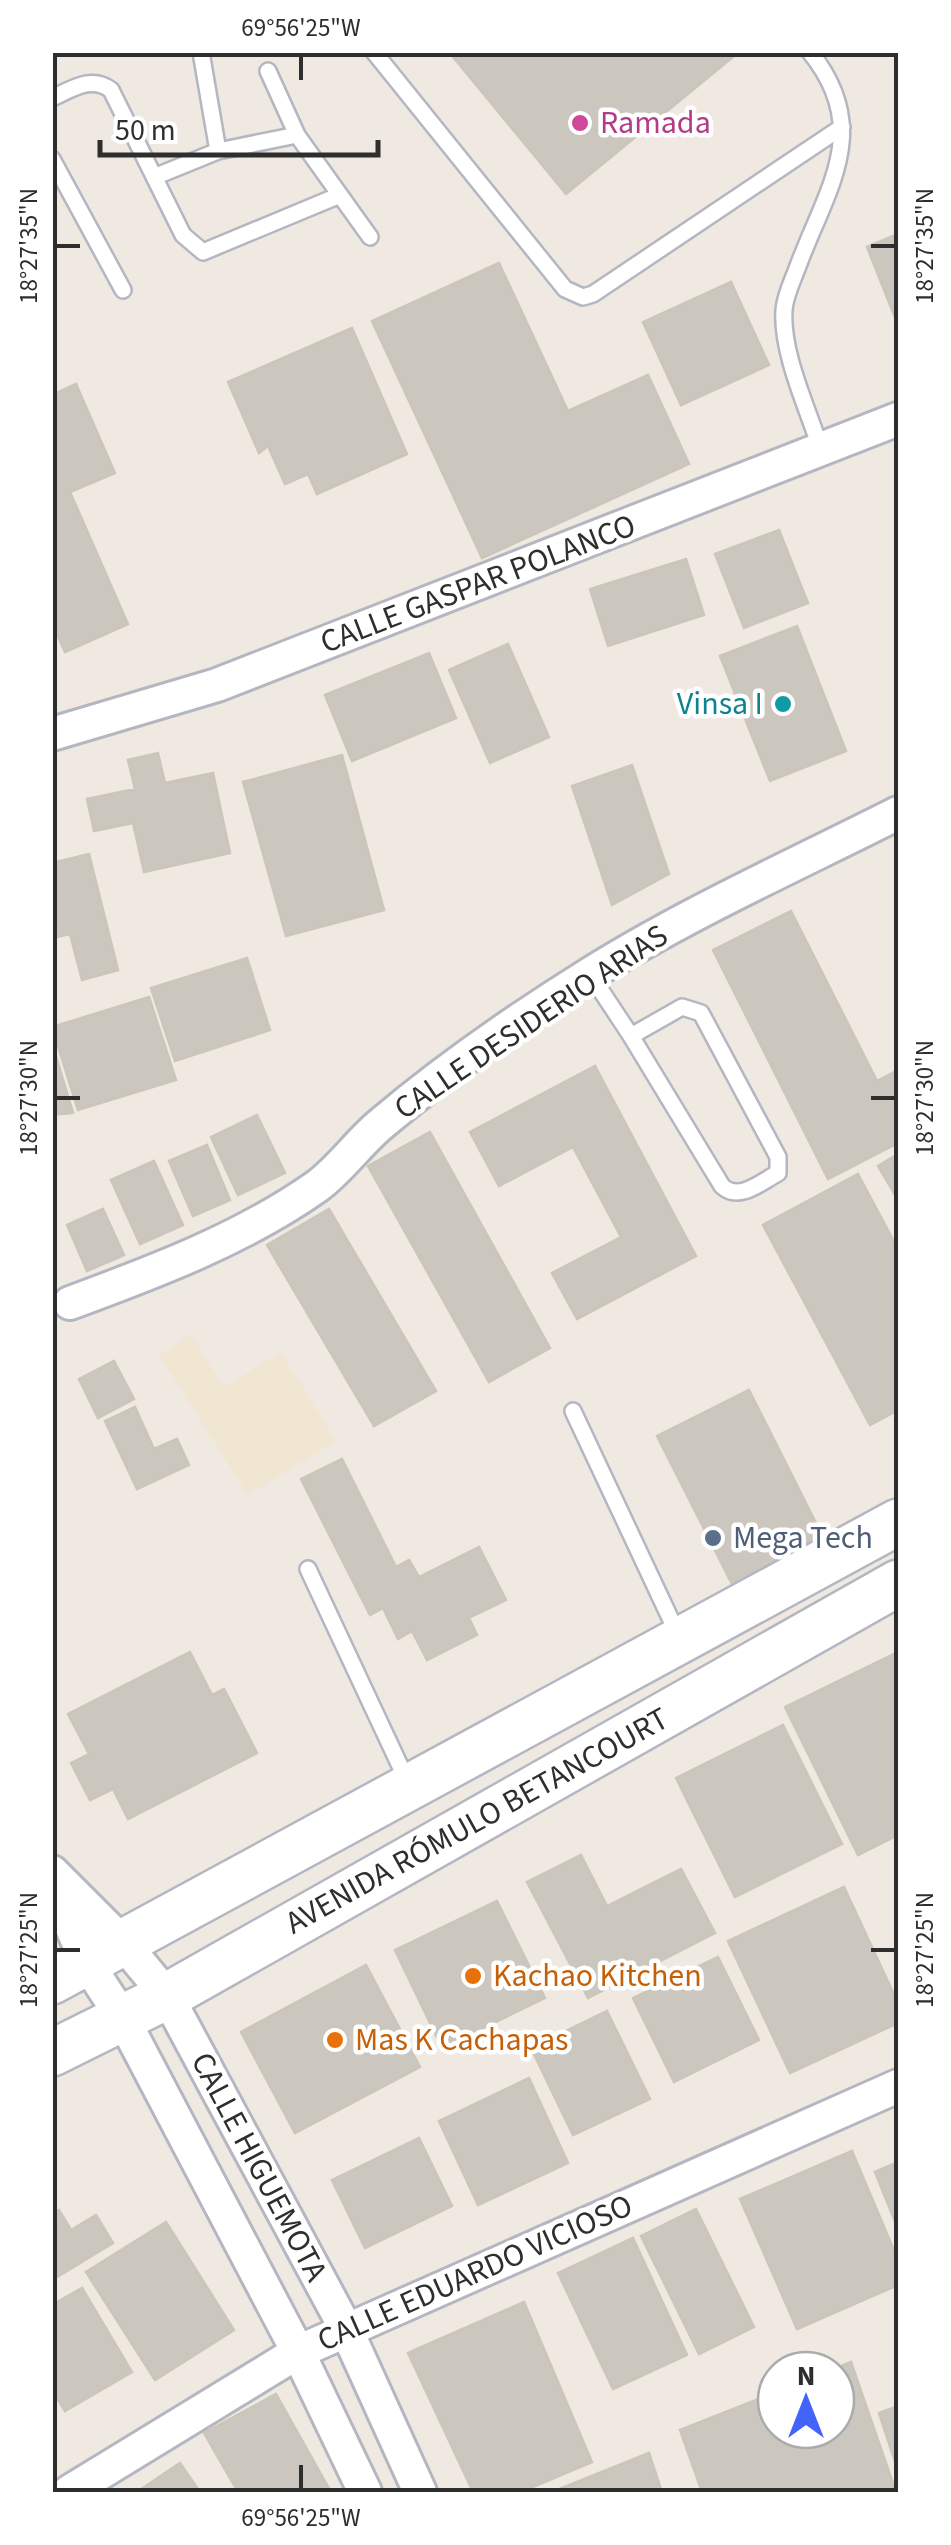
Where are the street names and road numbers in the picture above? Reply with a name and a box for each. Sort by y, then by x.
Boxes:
street label: CALLE GASPAR POLANCO [314,503,642,665]
street label: CALLE DESIDERIO ARIAS [385,913,677,1131]
street label: AVENIDA RÓMULO BETANCOURT [277,1696,677,1946]
street label: CALLE HIGUEMOTA [179,2044,339,2290]
street label: CALLE EDUARDO VICIOSO [310,2183,640,2363]

